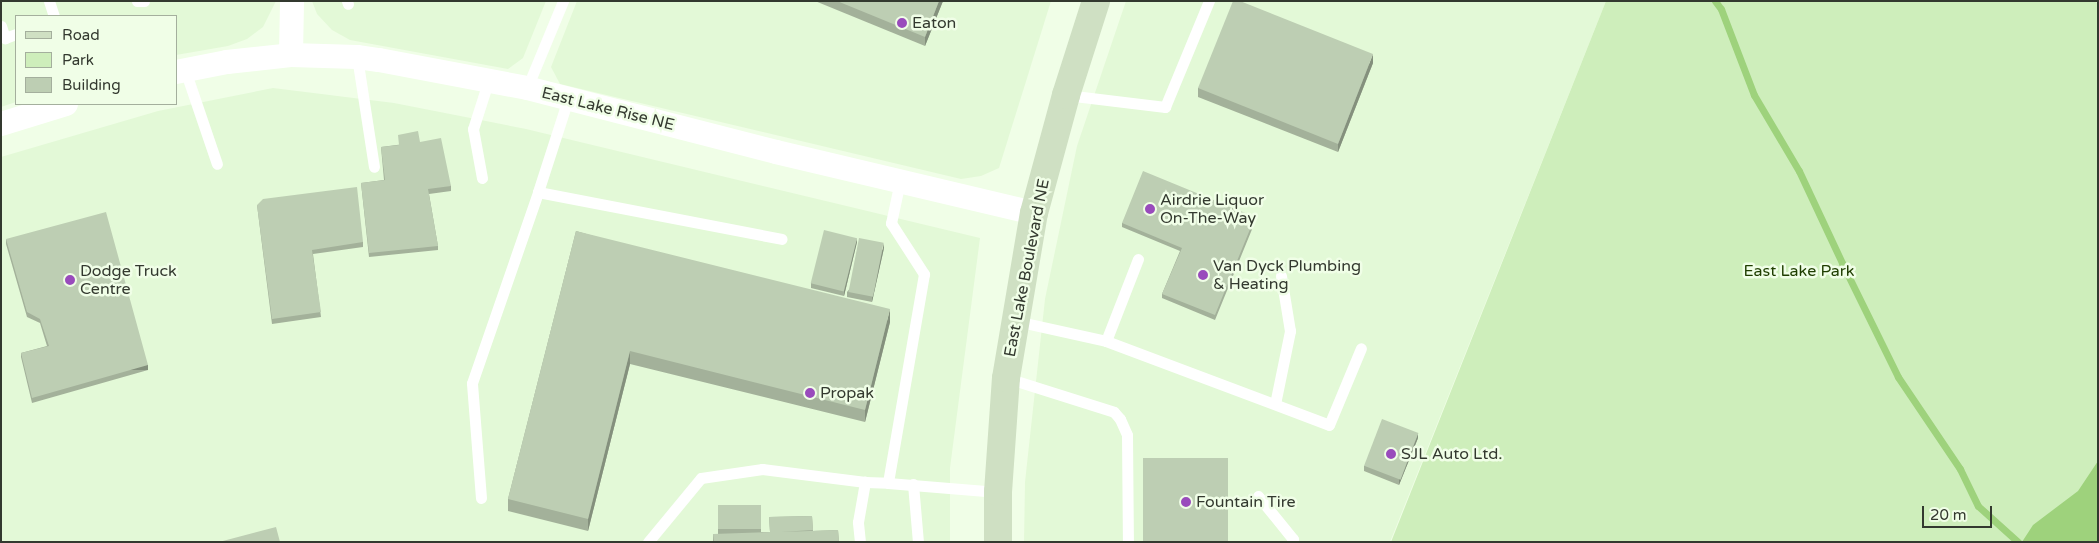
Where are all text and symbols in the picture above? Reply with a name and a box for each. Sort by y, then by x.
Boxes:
place label: Eaton [912,13,956,33]
legend [15,15,178,105]
marker: Eaton [896,17,908,29]
text: Road [62,26,100,44]
text: Park [62,51,94,69]
text: Building [62,76,121,94]
street label: East Lake Rise NE [540,83,676,135]
street label: East Lake Boulevard NE [1000,177,1054,359]
place label: Airdrie Liquor On-The-Way [1160,190,1264,228]
marker: Airdrie Liquor On-The-Way [1144,203,1156,215]
place label: Van Dyck Plumbing & Heating [1213,256,1361,294]
place label: Dodge Truck Centre [80,261,177,299]
park label: East Lake Park [1743,261,1855,281]
marker: Van Dyck Plumbing & Heating [1197,269,1209,281]
marker: Dodge Truck Centre [64,274,76,286]
place label: Propak [820,383,874,403]
marker: Propak [804,387,816,399]
place label: SJL Auto Ltd. [1401,444,1503,464]
marker: SJL Auto Ltd. [1385,448,1397,460]
place label: Fountain Tire [1196,492,1296,512]
marker: Fountain Tire [1180,496,1192,508]
scale bar [1924,496,1994,528]
text: 20 m [1930,506,1967,524]

